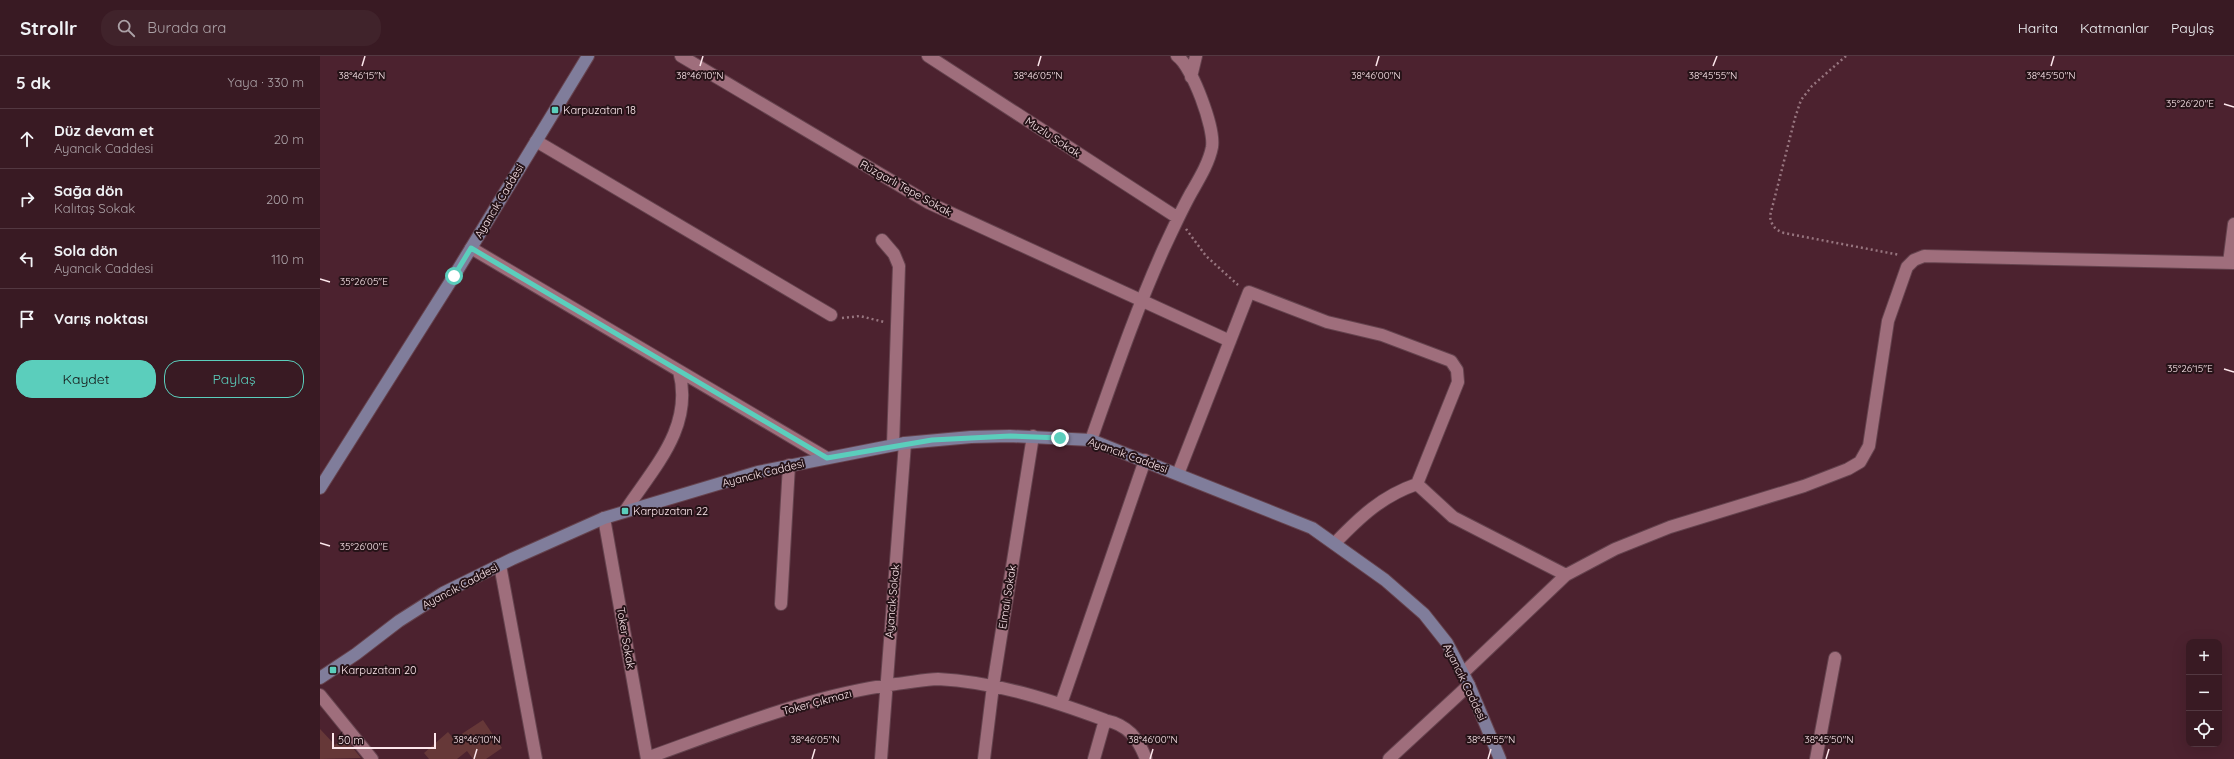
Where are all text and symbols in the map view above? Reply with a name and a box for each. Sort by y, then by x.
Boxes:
search box [101,10,381,46]
text: Strollr [20,16,77,40]
icon: search [115,17,137,39]
text: Burada ara [147,18,226,37]
text: Harita [2018,19,2058,37]
text: Katmanlar [2080,19,2149,37]
text: Paylaş [2171,19,2214,37]
text: 38°46'15"N [339,69,385,82]
text: 38°46'10"N [676,69,724,82]
text: 38°46'05"N [1013,69,1063,82]
text: 38°46'00"N [1351,69,1401,82]
text: 38°45'55"N [1689,69,1737,82]
text: 38°45'50"N [2026,69,2076,82]
text: 5 dk [16,72,51,93]
text: Yaya · 330 m [228,74,304,90]
text: 35°26'20"E [2166,97,2214,110]
place label: Karpuzatan 18 [563,103,636,117]
marker: Karpuzatan 18 [550,105,560,115]
street label: Muzlu Sokak [1023,114,1084,160]
text: Düz devam et [54,121,154,140]
icon: ahead [16,128,38,150]
text: 20 m [274,131,304,147]
text: Ayancık Caddesi [54,140,153,156]
street label: Rüzgarlı Tepe Sokak [858,157,955,219]
street label: Ayancık Caddesi [471,161,527,241]
text: Sağa dön [54,181,123,200]
icon: right [16,188,38,210]
text: 200 m [266,191,304,207]
text: Kalıtaş Sokak [54,200,135,216]
text: Sola dön [54,241,118,260]
icon: left [16,248,38,270]
text: 110 m [271,251,304,267]
text: Ayancık Caddesi [54,260,153,276]
route start [445,267,463,285]
text: 35°26'05"E [340,275,388,288]
icon: arrive [16,308,38,330]
text: Varış noktası [54,309,148,328]
button: Kaydet [16,360,156,398]
button: Paylaş [164,360,304,398]
text: 35°26'15"E [2167,362,2213,375]
route end [1051,429,1069,447]
street label: Ayancık Caddesi [1086,434,1170,476]
street label: Ayancık Caddesi [721,456,805,490]
place label: Karpuzatan 22 [633,504,708,518]
marker: Karpuzatan 22 [620,506,630,516]
text: 35°26'00"E [340,540,388,553]
street label: Ayancık Caddesi [420,560,500,612]
street label: Ayancık Sokak [882,563,902,639]
street label: Elmalı Sokak [995,564,1019,630]
street label: Toker Sokak [614,606,638,670]
map controls [2186,639,2222,747]
button: + [2186,639,2222,675]
street label: Ayancık Caddesi [1440,641,1490,723]
place label: Karpuzatan 20 [341,663,417,677]
marker: Karpuzatan 20 [328,665,338,675]
button: − [2186,675,2222,711]
street label: Toker Çıkmazı [781,686,853,718]
button: locate [2186,711,2222,747]
scale bar [332,731,436,750]
text: 50 m [338,733,364,747]
text: 38°46'10"N [453,733,501,746]
text: 38°46'05"N [790,733,840,746]
text: 38°46'00"N [1128,733,1178,746]
text: 38°45'55"N [1467,733,1515,746]
text: 38°45'50"N [1804,733,1854,746]

